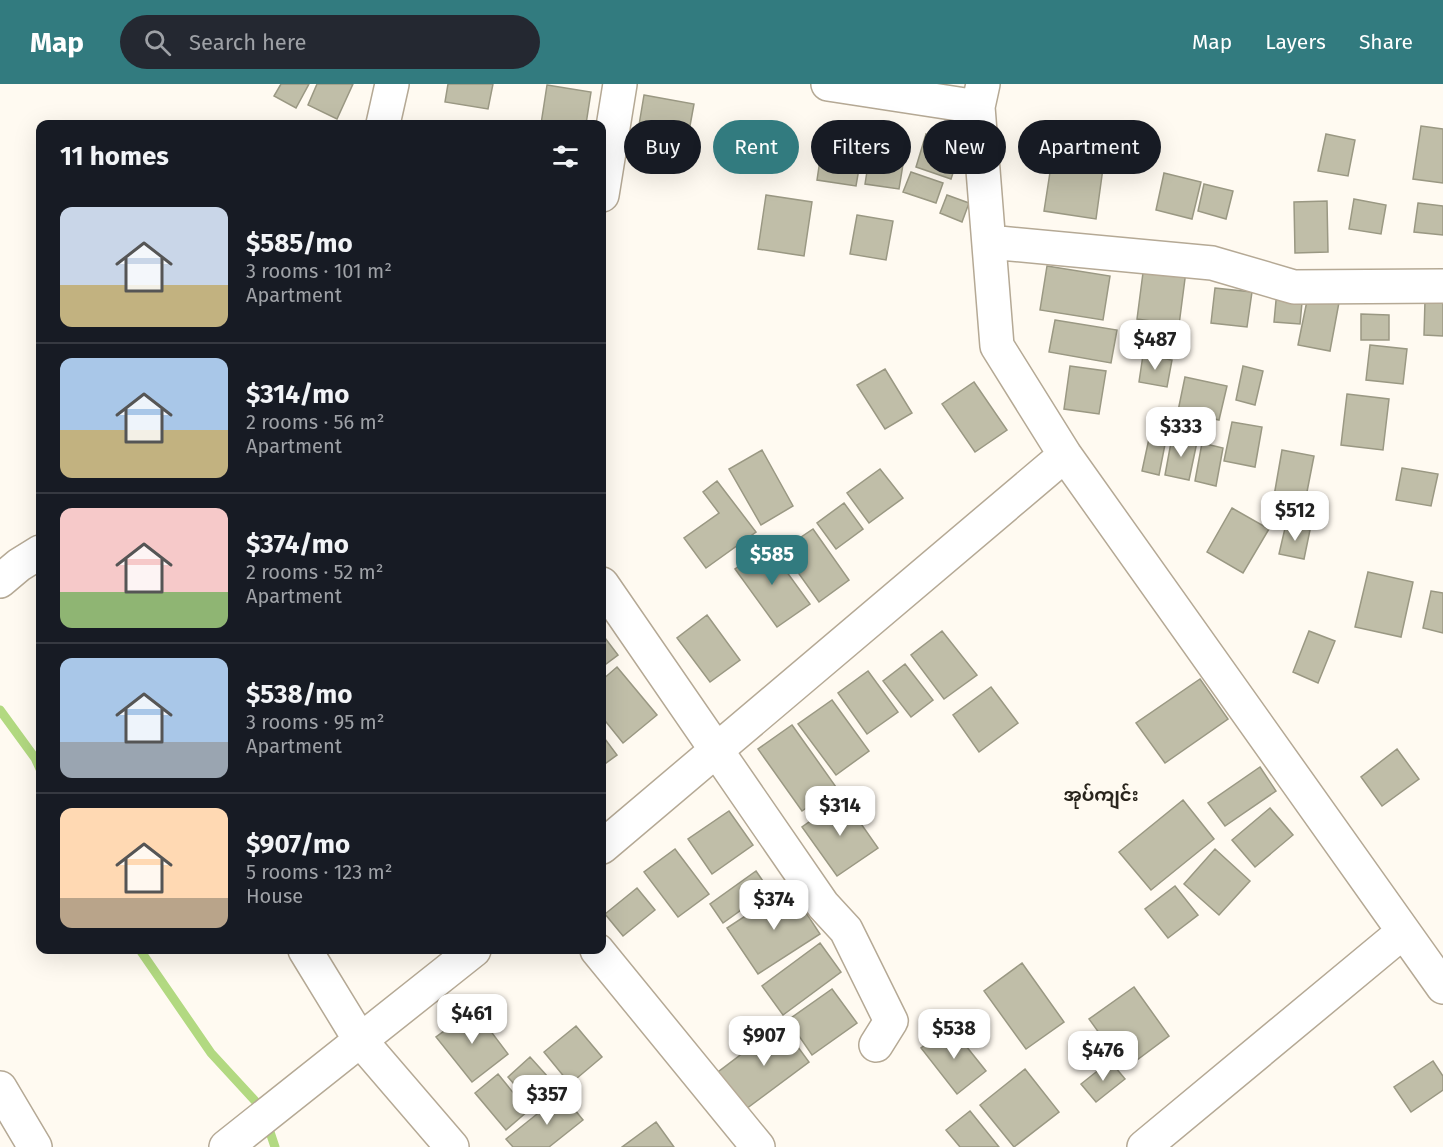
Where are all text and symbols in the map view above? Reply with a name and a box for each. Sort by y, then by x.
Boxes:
search box [120,15,540,69]
text: Map [30,26,84,59]
icon: search [141,26,174,59]
text: Search here [189,29,307,56]
text: Map [1192,29,1232,55]
text: Layers [1265,29,1326,55]
text: Share [1359,29,1413,55]
chip: Buy [624,120,701,174]
chip: Rent [713,120,799,174]
chip: Filters [811,120,911,174]
chip: New [923,120,1006,174]
chip: Apartment [1018,120,1161,174]
icon: filters [549,140,582,173]
text: 11 homes [60,141,169,172]
text: $585/mo [246,228,353,259]
icon: home [108,231,180,303]
text: 3 rooms · 101 m² [246,259,392,283]
text: Apartment [246,283,342,307]
pin: $487 [1119,320,1191,371]
text: $487 [1134,327,1176,351]
text: $314/mo [246,379,349,410]
icon: home [108,382,180,454]
pin: $333 [1145,407,1217,458]
text: 2 rooms · 56 m² [246,410,385,434]
text: $333 [1160,414,1202,438]
text: Apartment [246,434,342,458]
pin: $512 [1259,491,1331,542]
text: $512 [1275,498,1315,522]
text: $374/mo [246,529,349,560]
icon: home [108,532,180,604]
pin: $585 [736,535,808,586]
text: $585 [750,542,794,566]
text: 2 rooms · 52 m² [246,560,384,584]
text: Apartment [246,584,342,608]
text: $538/mo [246,679,353,710]
icon: home [108,682,180,754]
text: 3 rooms · 95 m² [246,710,385,734]
text: Apartment [246,734,342,758]
district label: အုပ်ကျင်း [1063,783,1139,810]
pin: $314 [804,786,876,837]
text: $314 [819,793,861,817]
text: $907/mo [246,829,350,860]
icon: home [108,832,180,904]
text: 5 rooms · 123 m² [246,860,392,884]
pin: $374 [738,880,810,931]
text: House [246,884,303,908]
text: $374 [753,887,795,911]
pin: $461 [436,994,508,1045]
text: $461 [451,1001,493,1025]
pin: $538 [918,1009,990,1060]
pin: $907 [728,1016,800,1067]
text: $538 [932,1016,976,1040]
text: $907 [743,1023,785,1047]
pin: $476 [1067,1031,1139,1082]
text: $476 [1082,1038,1124,1062]
pin: $357 [511,1075,583,1126]
text: $357 [527,1082,567,1106]

